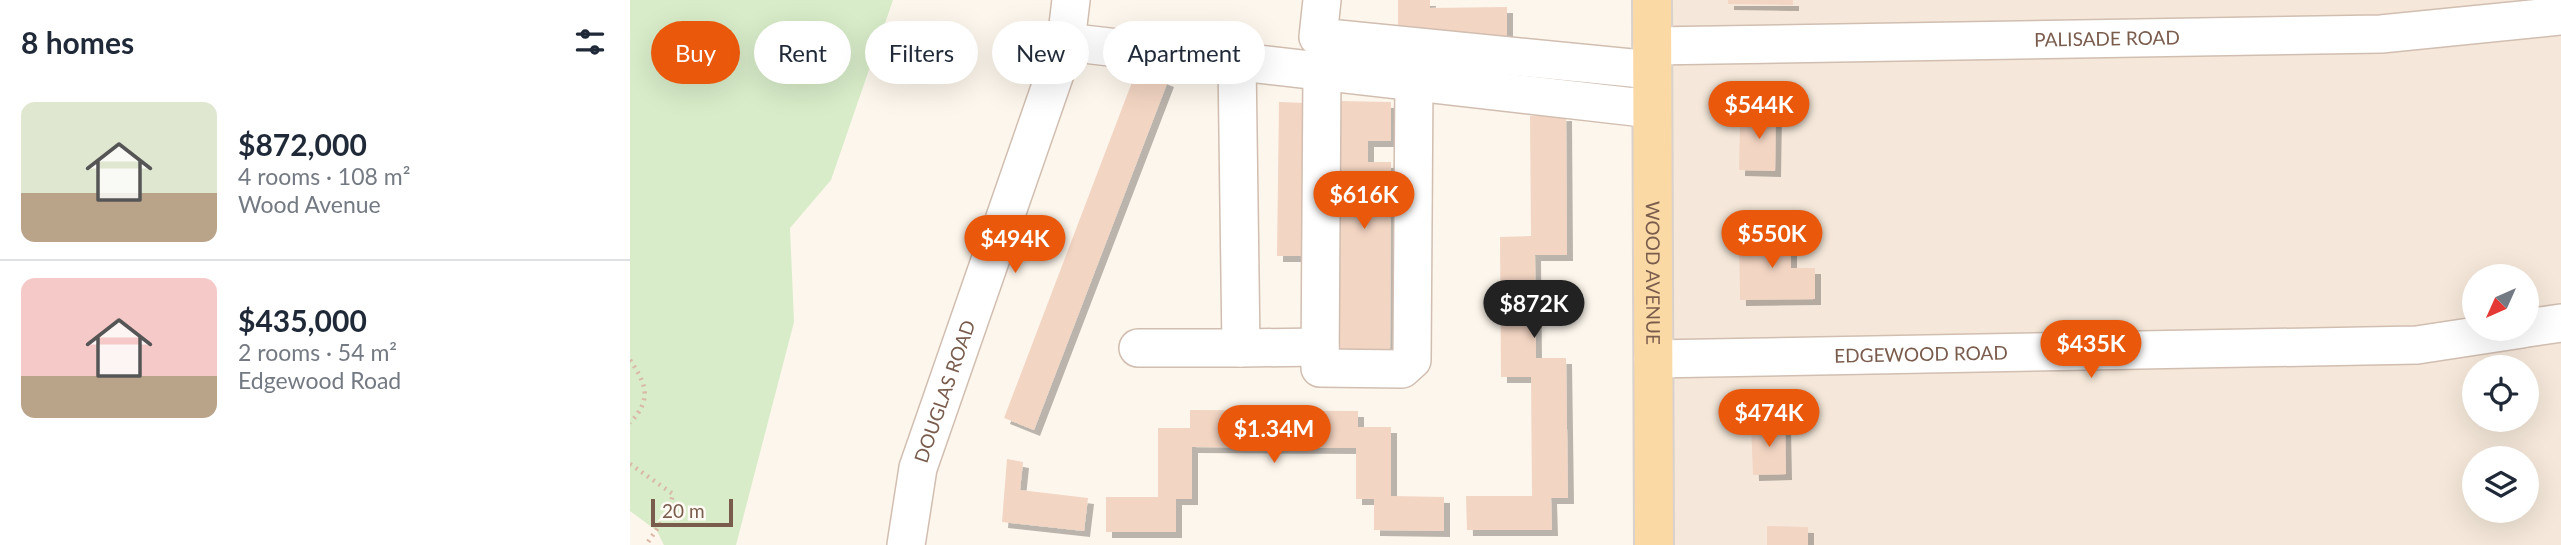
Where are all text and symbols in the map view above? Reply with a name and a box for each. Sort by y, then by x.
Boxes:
chip: Buy [651,21,740,84]
chip: Rent [754,21,851,84]
chip: Filters [865,21,978,84]
chip: New [992,21,1089,84]
chip: Apartment [1103,21,1265,84]
icon: filters [571,23,609,61]
text: 8 homes [21,24,134,60]
street label: PALISADE ROAD [2034,25,2180,51]
pin: $544K [1710,82,1808,141]
text: $544K [1724,90,1794,118]
text: $872,000 [238,126,367,162]
icon: home [77,130,161,214]
text: 4 rooms · 108 m² [238,162,410,190]
pin: $616K [1315,172,1413,231]
text: $616K [1329,180,1399,208]
text: Wood Avenue [238,190,381,218]
street label: WOOD AVENUE [1642,201,1665,345]
pin: $550K [1723,210,1821,270]
pin: $494K [966,216,1064,275]
text: $550K [1737,219,1807,247]
text: $494K [980,224,1050,252]
north arrow [2462,264,2539,341]
map controls [2462,264,2539,523]
pin: $872K [1485,280,1583,340]
text: $872K [1499,289,1569,317]
text: $435,000 [238,302,367,338]
icon: home [77,306,161,390]
street label: DOUGLAS ROAD [909,317,980,466]
pin: $435K [2042,320,2140,380]
text: $435K [2056,329,2126,357]
text: 2 rooms · 54 m² [238,338,397,366]
street label: EDGEWOOD ROAD [1834,341,2008,367]
button: locate [2462,355,2539,432]
text: Edgewood Road [238,366,401,394]
pin: $474K [1720,390,1818,449]
text: $474K [1734,398,1804,426]
pin: $1.34M [1217,406,1331,465]
text: $1.34M [1234,414,1314,442]
button: layers [2462,446,2539,523]
scale bar [651,496,733,528]
text: 20 m [662,499,705,522]

